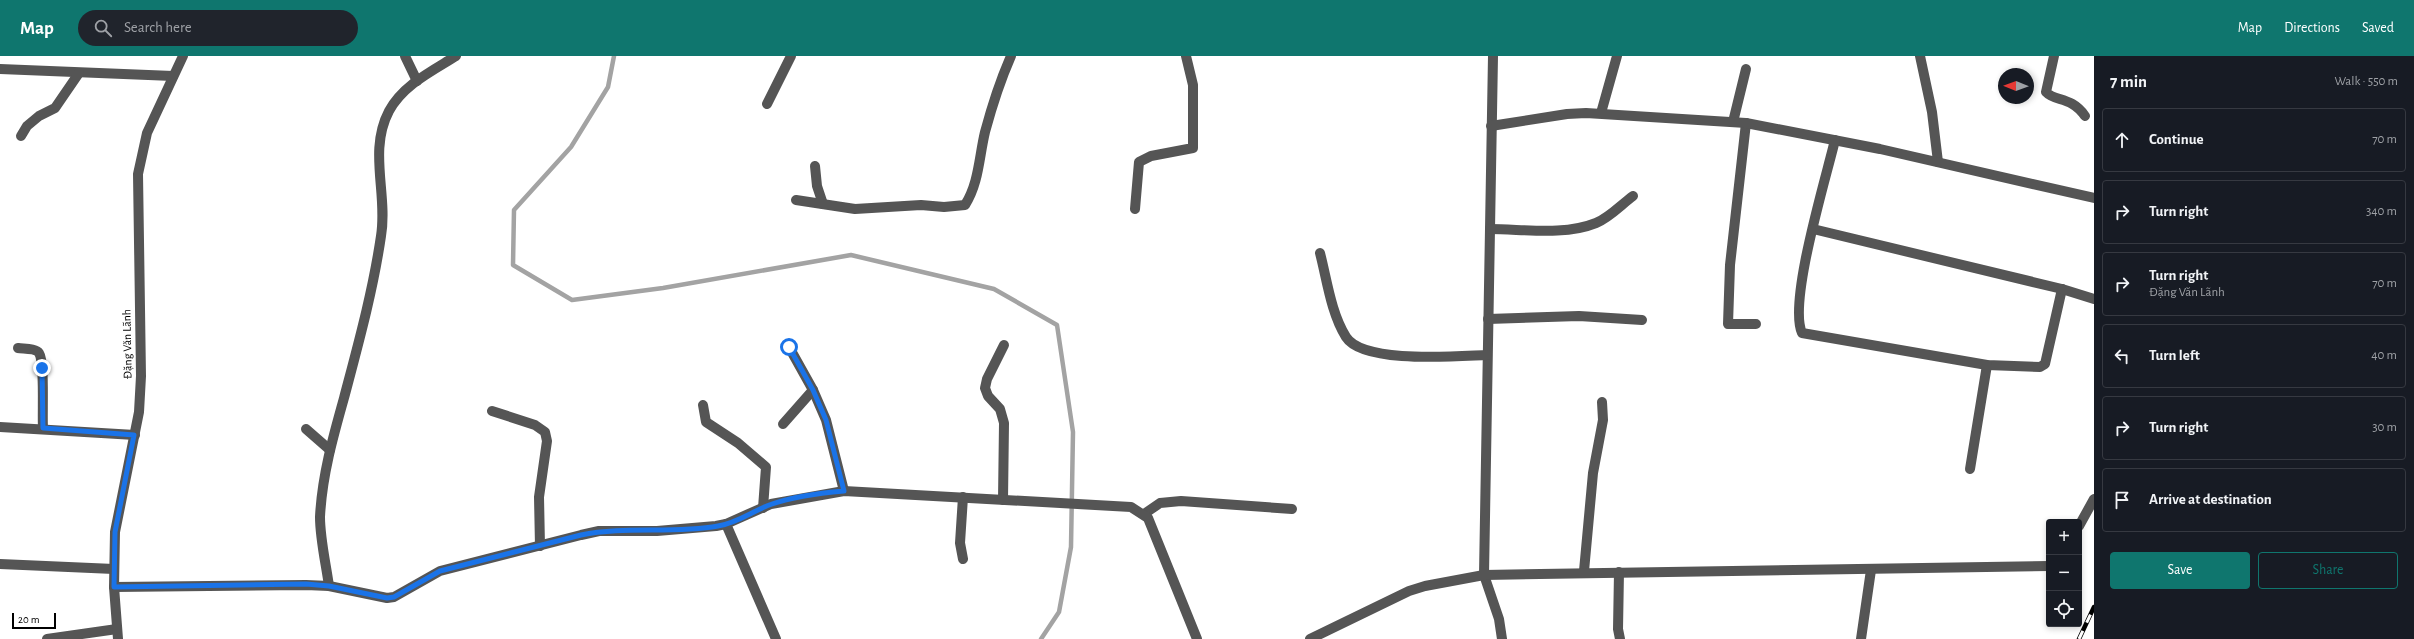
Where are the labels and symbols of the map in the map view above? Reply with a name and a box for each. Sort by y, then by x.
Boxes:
north arrow [1998,68,2034,104]
street label: Đặng Văn Lãnh [120,309,134,379]
route start [780,338,798,356]
route end [33,359,51,377]
scale bar [12,611,56,630]

